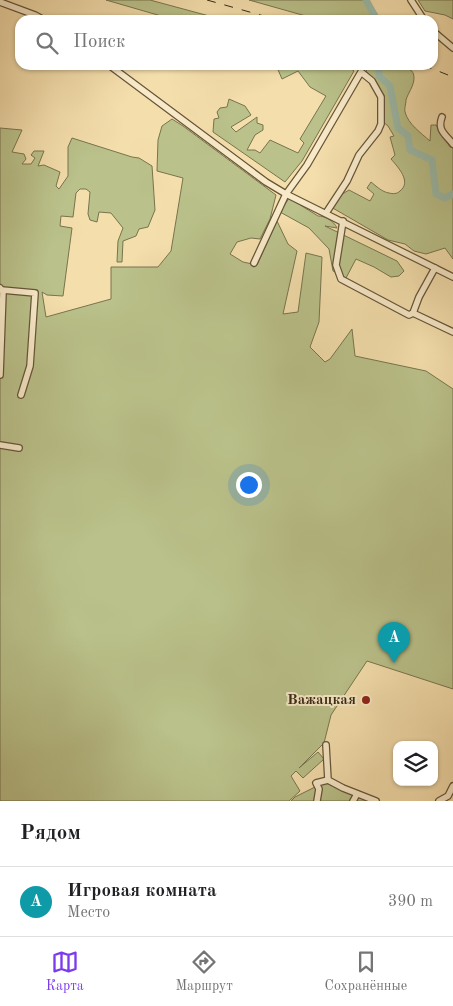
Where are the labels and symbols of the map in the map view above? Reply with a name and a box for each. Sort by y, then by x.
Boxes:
your location [236,472,262,498]
pin: A [378,622,410,663]
place label: Важацкая [287,693,356,708]
marker: Важацкая [360,694,372,706]

